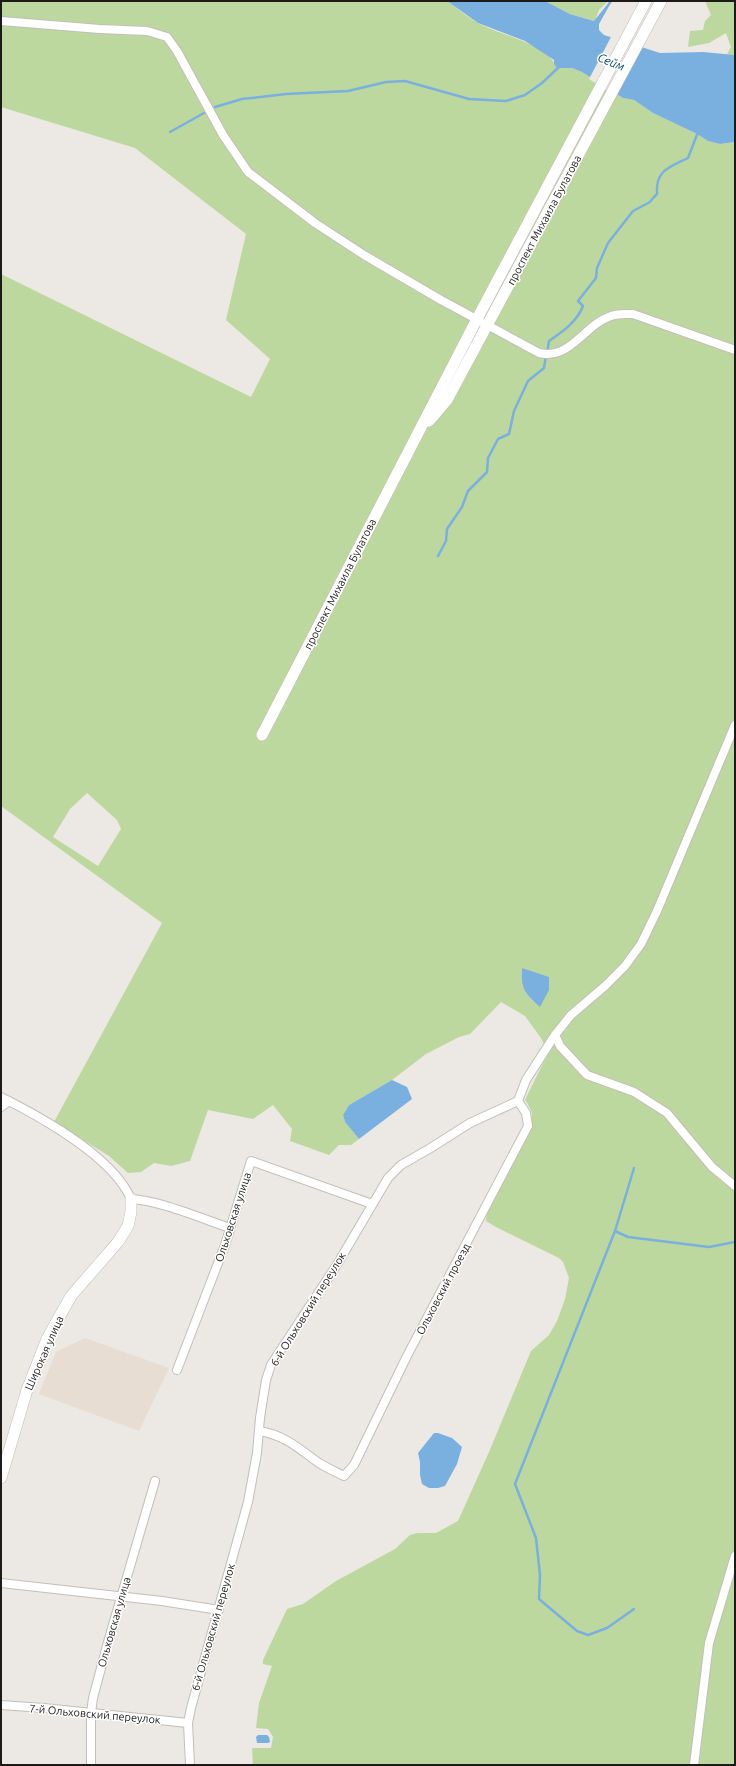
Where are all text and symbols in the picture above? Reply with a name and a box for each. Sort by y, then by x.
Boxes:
water label: Сейм [596,50,626,73]
street label: проспект Михаила Булатова [505,153,583,287]
street label: проспект Михаила Булатова [302,517,378,651]
street label: Ольховская улица [213,1171,253,1263]
street label: Ольховский проезд [414,1241,472,1337]
street label: 6-й Ольховский переулок [268,1250,348,1368]
street label: Широкая улица [22,1314,66,1392]
street label: 6-й Ольховский переулок [189,1562,237,1692]
street label: Ольховская улица [95,1575,133,1669]
street label: 7-й Ольховский переулок [29,1702,161,1726]

